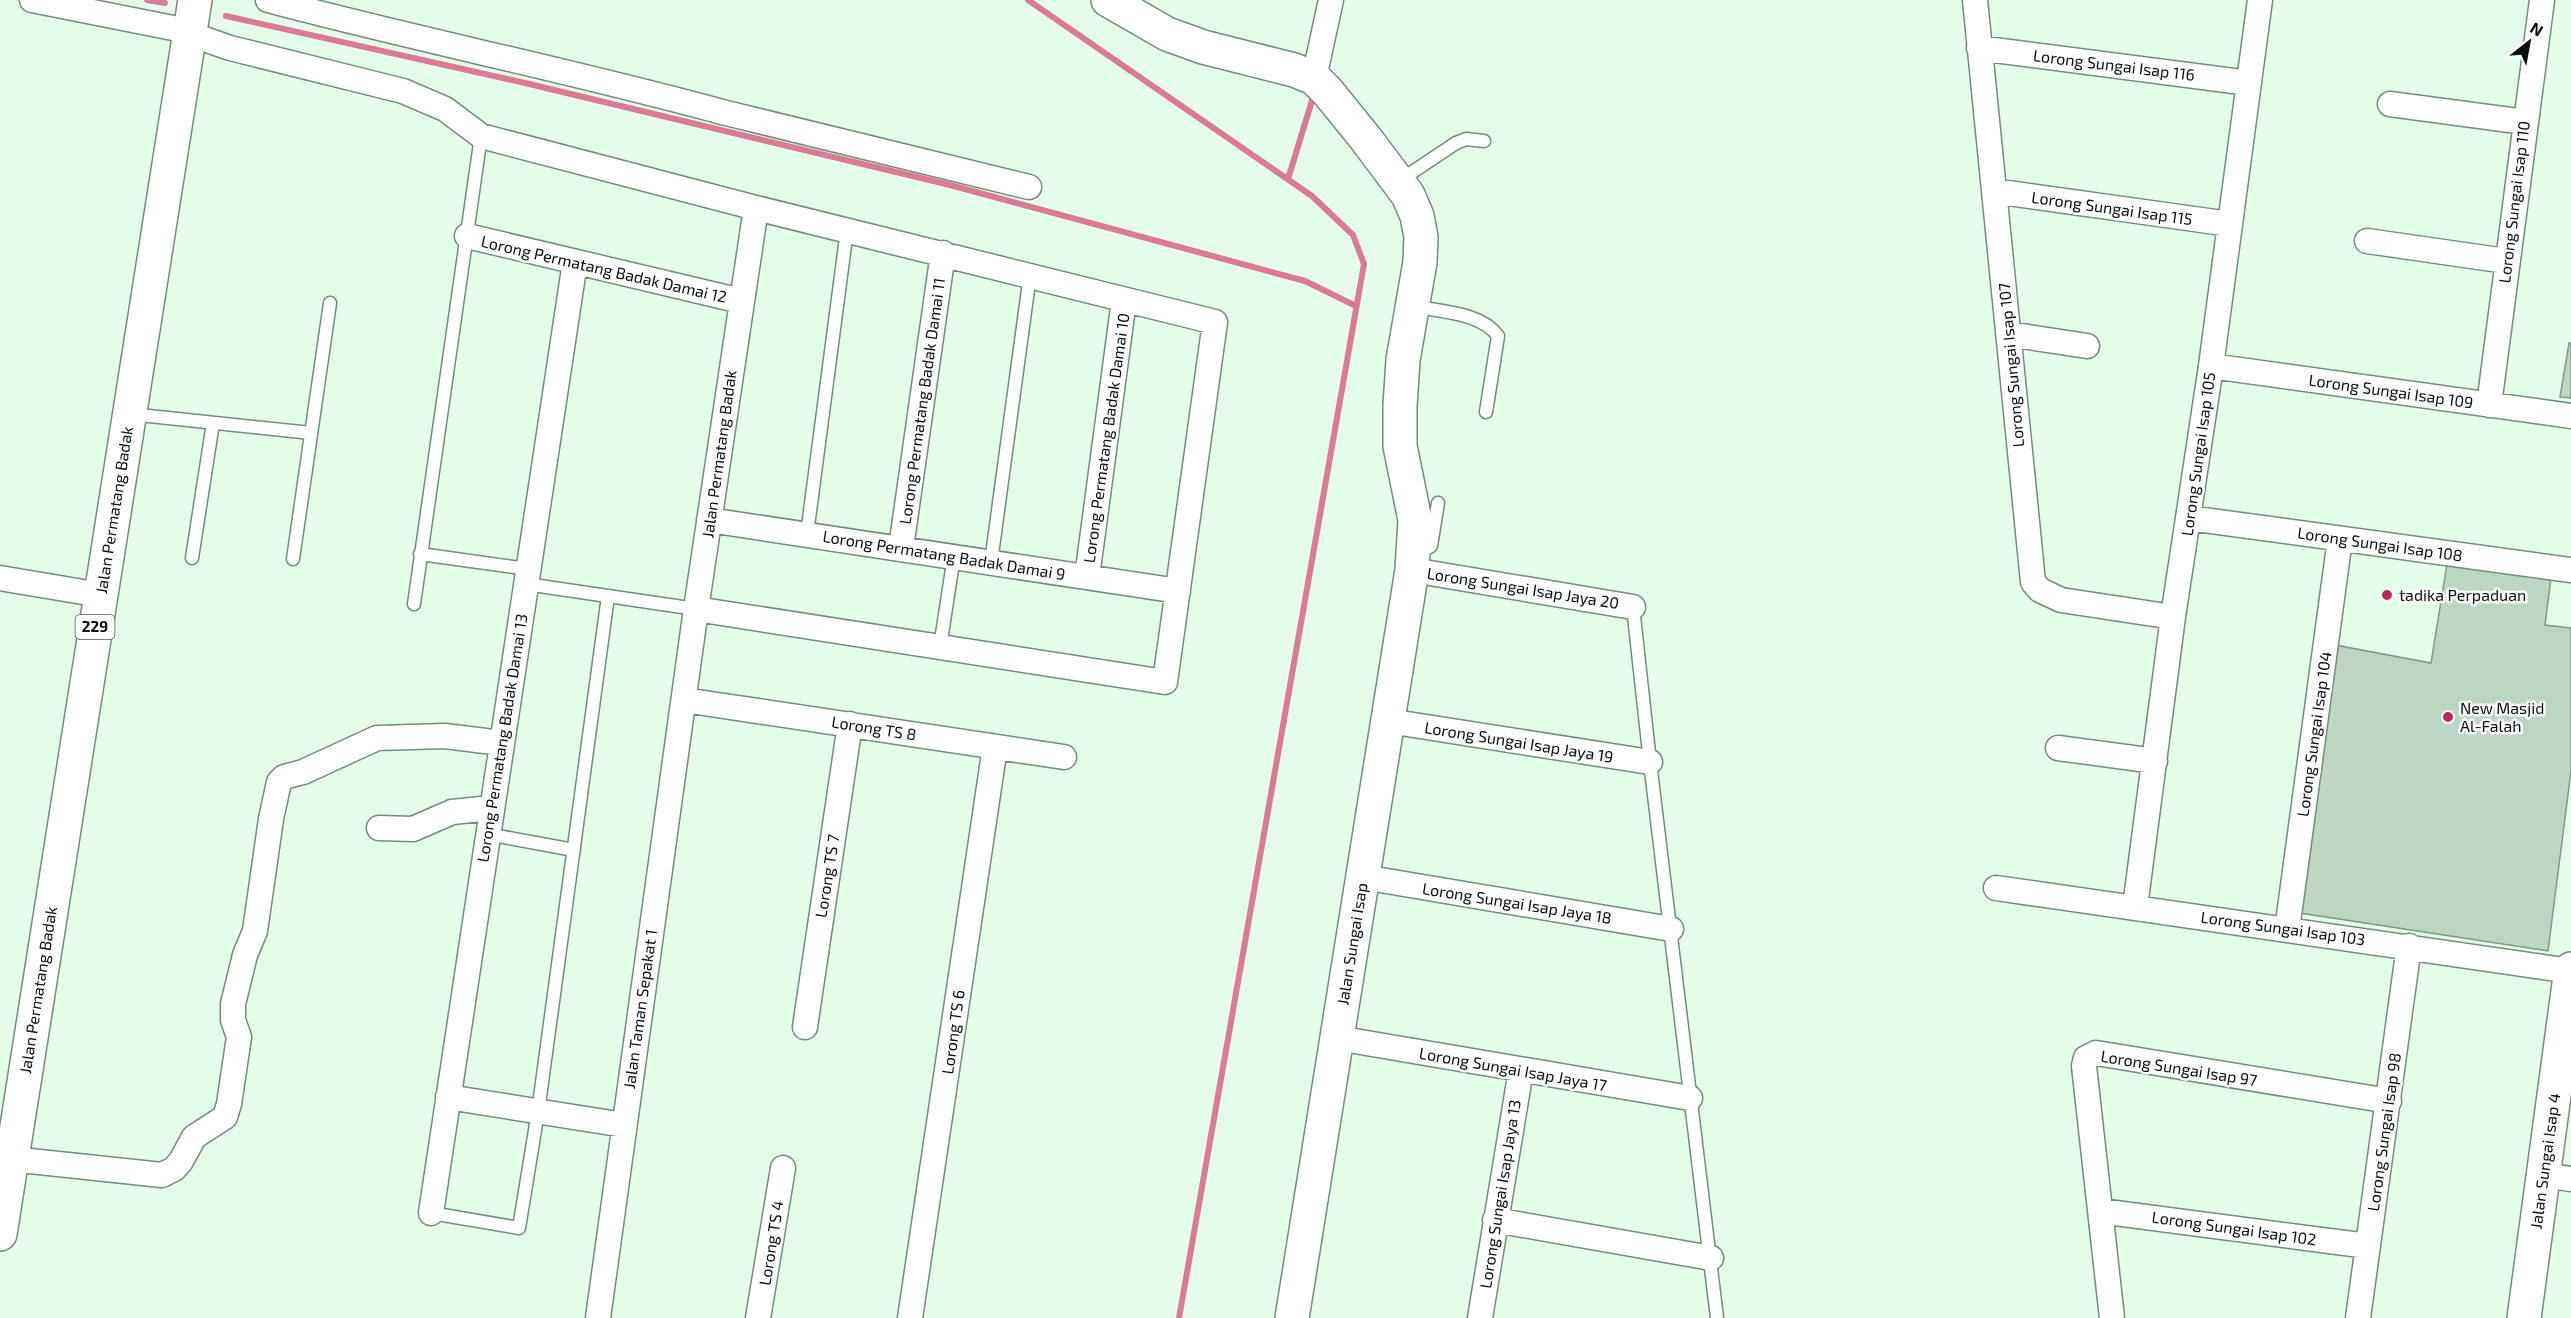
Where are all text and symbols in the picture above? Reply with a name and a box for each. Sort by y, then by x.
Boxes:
north arrow [2499,12,2559,72]
text: N [2527,18,2547,40]
street label: Lorong Sungai Isap 116 [2032,45,2196,84]
street label: Lorong Sungai Isap 110 [2494,120,2533,284]
street label: Lorong Sungai Isap 115 [2030,187,2194,228]
street label: Lorong Permatang Badak Damai 12 [479,231,729,306]
street label: Lorong Permatang Badak Damai 11 [895,276,948,525]
street label: Lorong Sungai Isap 107 [1994,282,2027,448]
street label: Lorong Permatang Badak Damai 10 [1079,312,1132,564]
street label: Jalan Permatang Badak [697,369,740,539]
street label: Lorong Sungai Isap 109 [2308,370,2475,411]
street label: Lorong Sungai Isap 105 [2177,371,2218,537]
street label: Jalan Permatang Badak [91,425,136,595]
street label: Lorong Sungai Isap 108 [2296,523,2464,565]
street label: Lorong Permatang Badak Damai 9 [821,526,1067,583]
street label: Lorong Sungai Isap Jaya 20 [1426,563,1620,612]
place label: tadika Perpaduan [2399,585,2526,604]
marker: tadika Perpaduan [2380,588,2394,602]
street label: Lorong Permatang Badak Damai 13 [472,612,531,864]
road number: 229 [76,615,115,639]
street label: Lorong Sungai Isap 104 [2292,650,2335,818]
place label: New Masjid Al-Falah [2460,698,2544,735]
marker: New Masjid Al-Falah [2441,710,2455,724]
street label: Lorong TS 8 [830,711,918,744]
street label: Lorong Sungai Isap Jaya 19 [1423,717,1615,766]
street label: Lorong TS 7 [811,833,842,919]
street label: Lorong Sungai Isap Jaya 18 [1421,878,1613,927]
street label: Jalan Sungai Isap [1332,881,1371,1006]
street label: Jalan Permatang Badak [15,905,60,1075]
street label: Lorong Sungai Isap 103 [2200,907,2366,948]
street label: Jalan Taman Sepakat 1 [619,928,660,1090]
street label: Lorong TS 6 [937,989,968,1075]
street label: Lorong Sungai Isap Jaya 17 [1418,1043,1608,1094]
street label: Lorong Sungai Isap 97 [2099,1046,2259,1089]
street label: Lorong Sungai Isap 98 [2363,1052,2404,1212]
street label: Jalan Sungai Isap 4 [2526,1092,2563,1230]
street label: Lorong Sungai Isap Jaya 13 [1475,1098,1524,1290]
street label: Lorong TS 4 [754,1199,787,1287]
street label: Lorong Sungai Isap 102 [2151,1207,2318,1248]

